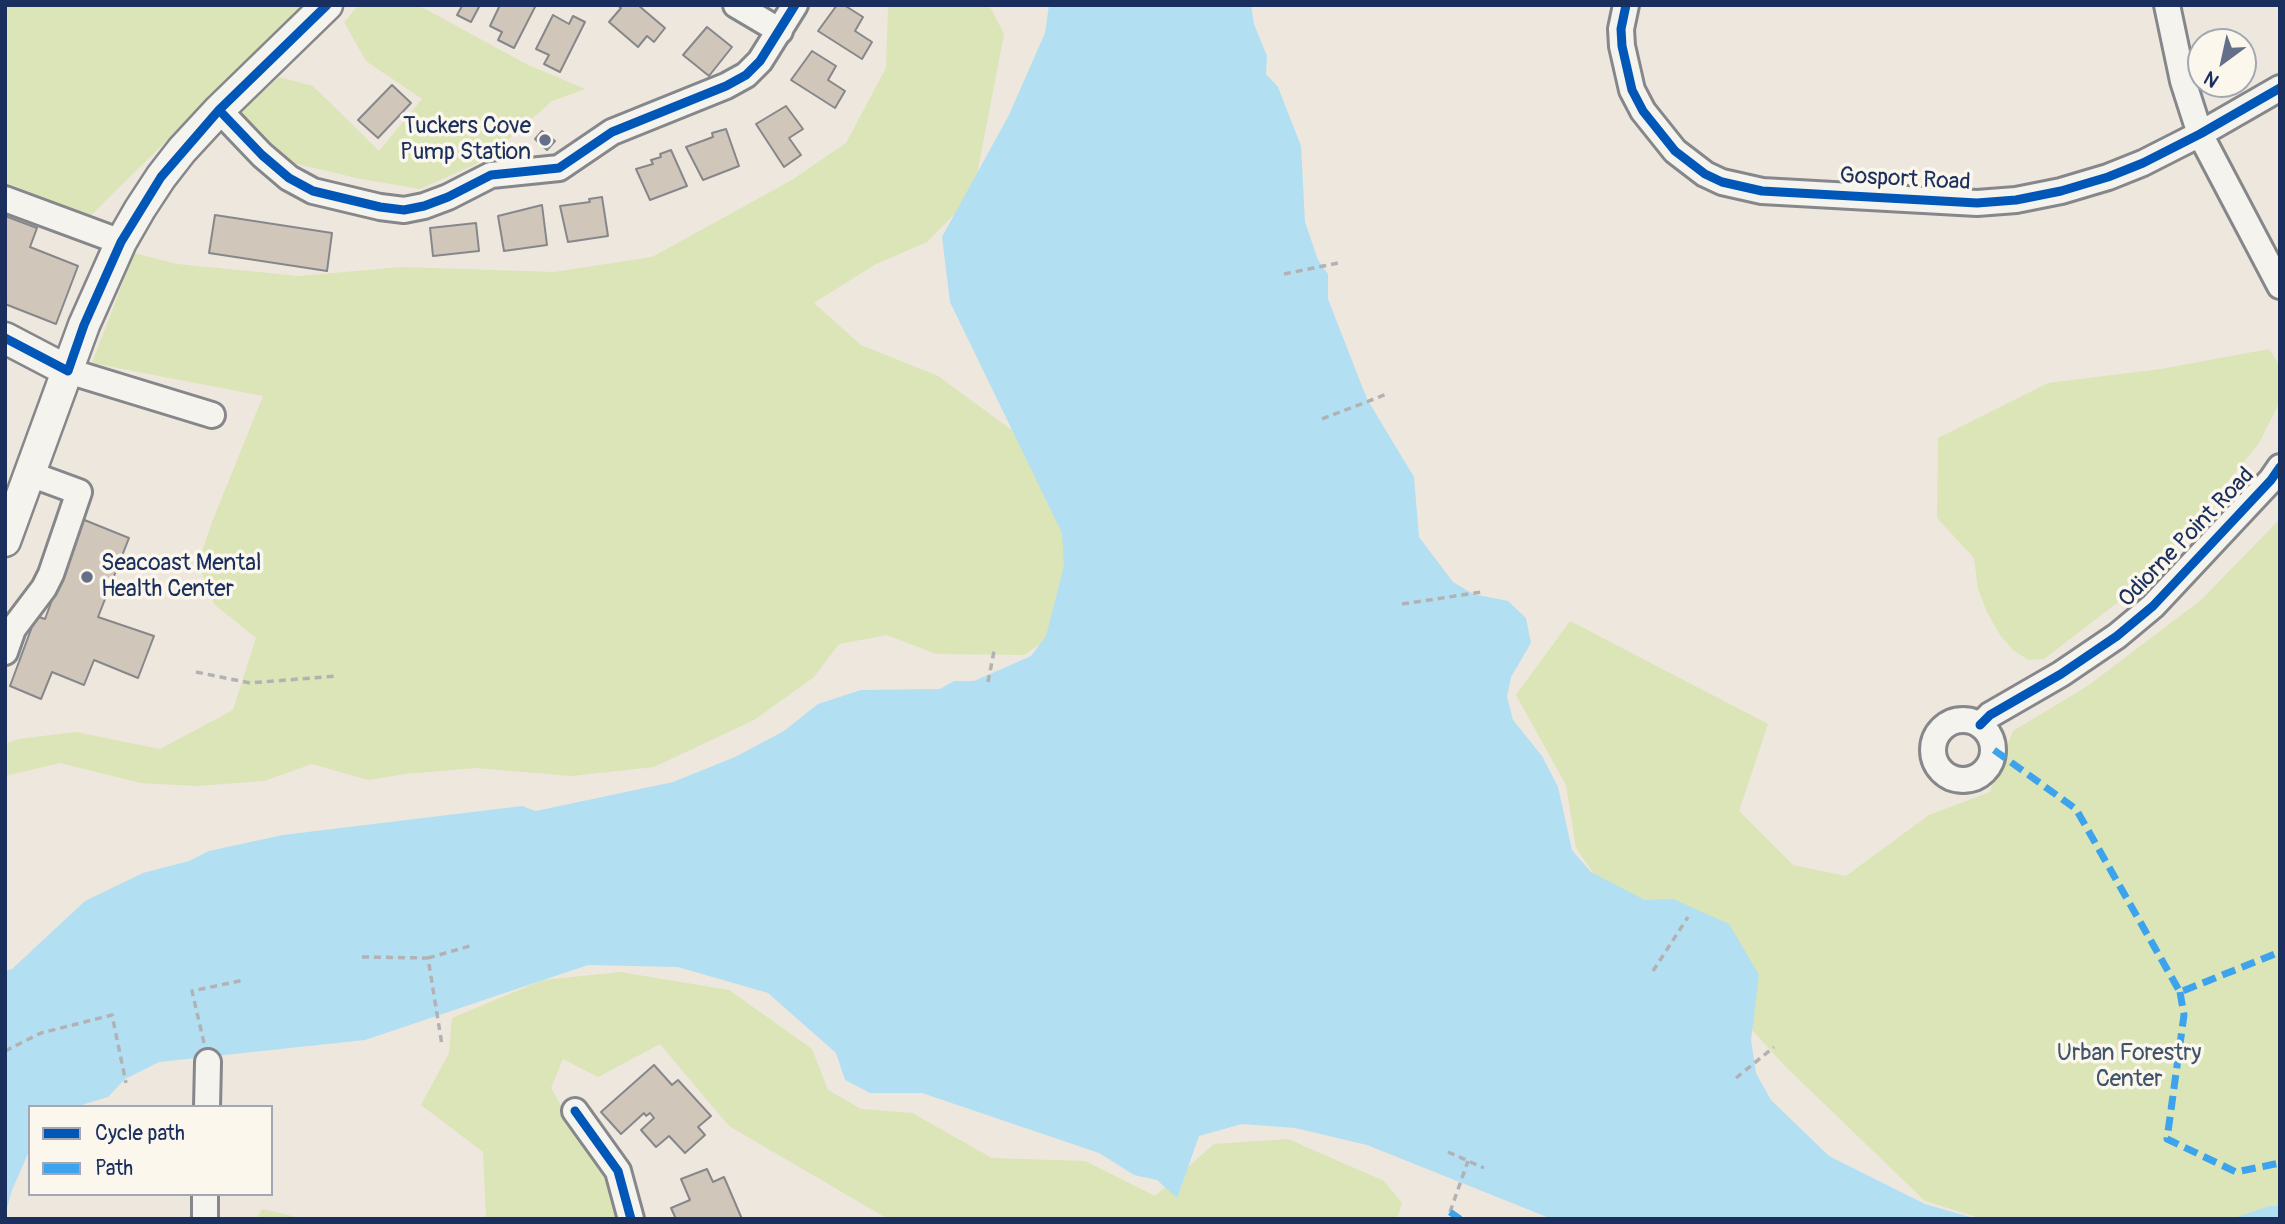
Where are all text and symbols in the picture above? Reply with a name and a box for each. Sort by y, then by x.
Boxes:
north arrow [2187,28,2257,98]
text: N [2200,65,2224,93]
place label: Tuckers Cove Pump Station [400,113,531,167]
marker: Tuckers Cove Pump Station [537,132,553,148]
street label: Gosport Road [1839,163,1971,197]
street label: Odiorne Point Road [2113,462,2261,614]
place label: Seacoast Mental Health Center [101,550,261,604]
marker: Seacoast Mental Health Center [79,569,95,585]
park label: Urban Forestry Center [2057,1040,2201,1094]
legend [28,1105,273,1196]
text: Cycle path [95,1120,185,1147]
text: Path [95,1155,133,1182]

